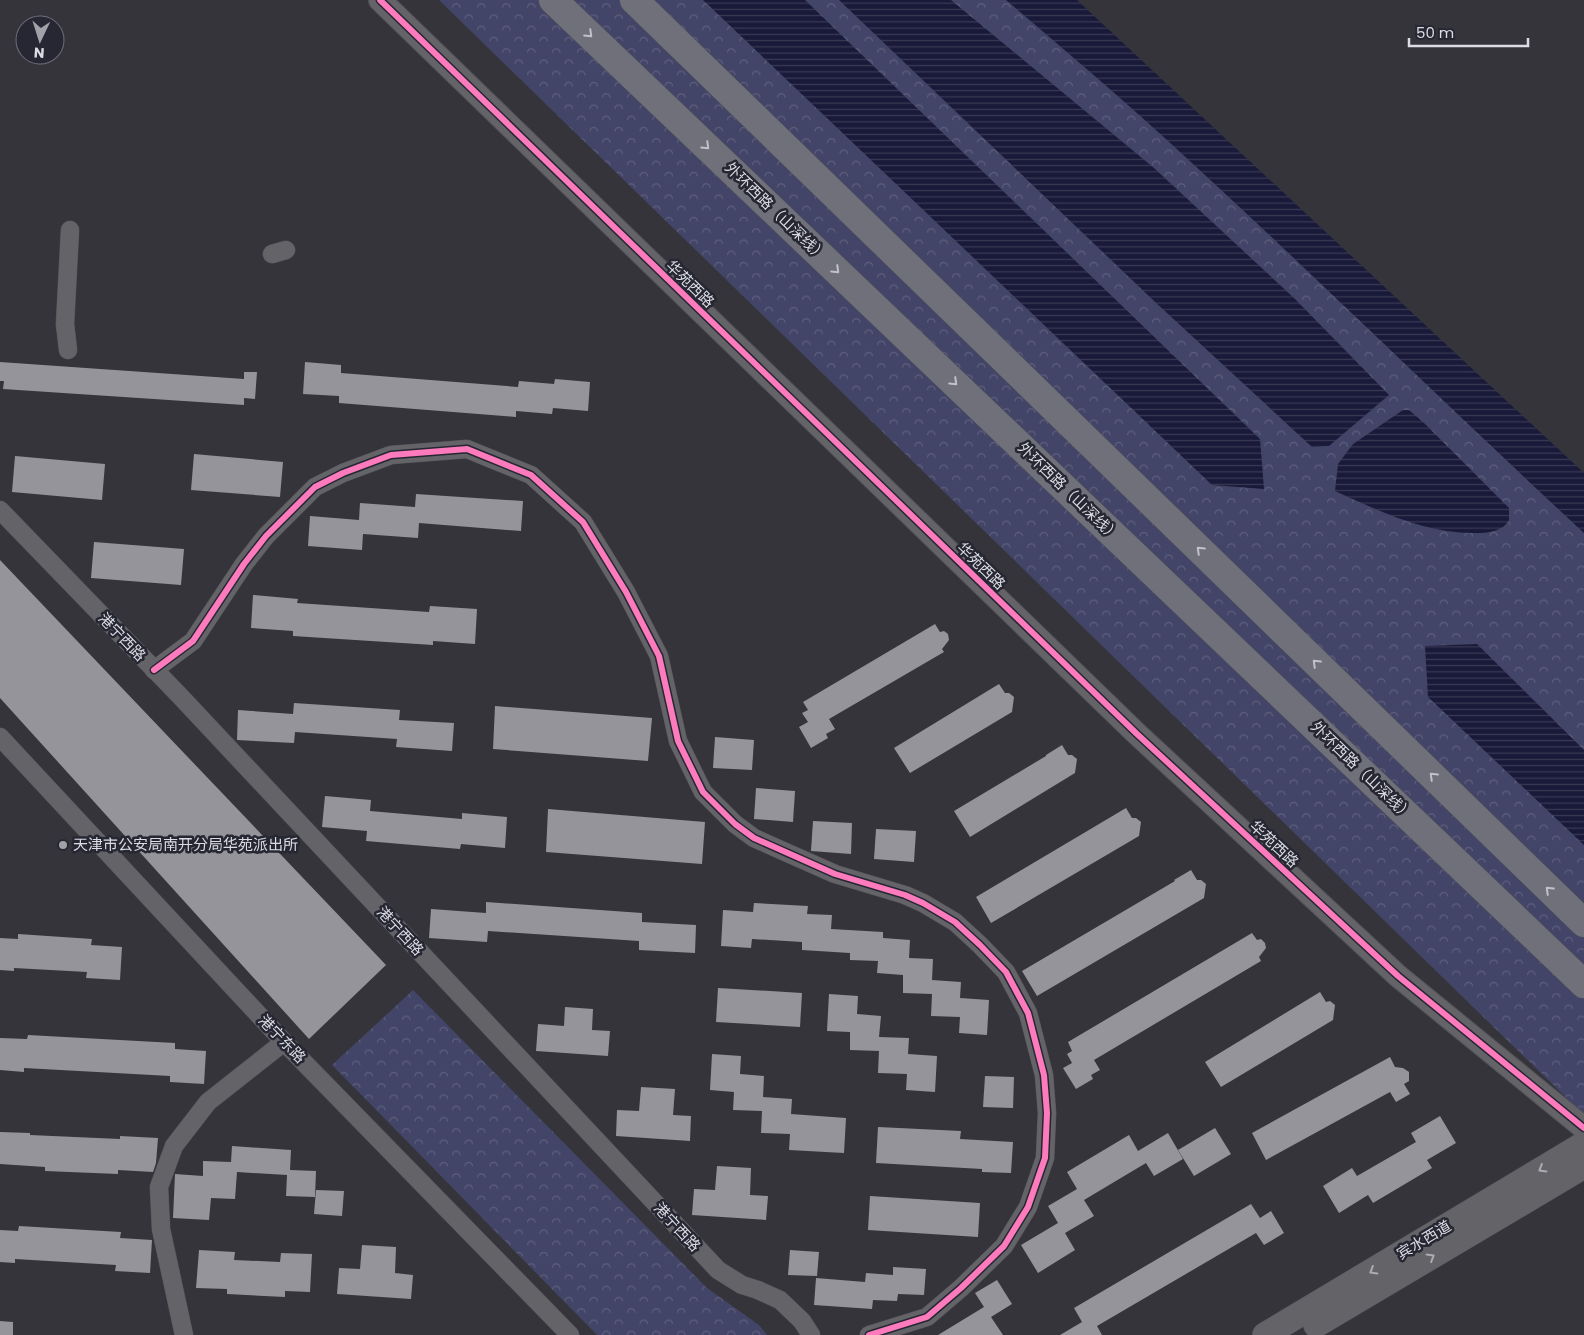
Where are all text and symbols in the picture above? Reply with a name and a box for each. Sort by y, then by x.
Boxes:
north arrow [15,15,65,65]
scale bar [1409,15,1528,47]
text: 50 m [1416,22,1454,43]
one-way arrow [583,28,592,37]
text: N [33,43,45,63]
one-way arrow [701,140,710,149]
street label: 外环西路（山深线） [720,157,832,266]
street label: 华苑西路 [661,255,719,312]
one-way arrow [831,264,840,273]
one-way arrow [948,376,957,385]
street label: 外环西路（山深线） [1013,437,1125,546]
street label: 华苑西路 [952,537,1010,594]
one-way arrow [1196,547,1205,556]
street label: 港宁西路 [94,608,151,666]
one-way arrow [1313,660,1322,669]
street label: 外环西路（山深线） [1306,716,1418,825]
one-way arrow [1429,773,1438,782]
street label: 华苑西路 [1245,815,1303,872]
place label: 天津市公安局南开分局华苑派出所 [73,834,298,855]
marker: 天津市公安局南开分局华苑派出所 [57,839,69,851]
one-way arrow [1546,886,1555,895]
street label: 港宁西路 [372,902,429,960]
street label: 港宁东路 [254,1010,311,1068]
one-way arrow [1539,1163,1548,1173]
street label: 港宁西路 [649,1198,706,1256]
street label: 宾水西道 [1393,1215,1455,1264]
one-way arrow [1425,1253,1434,1263]
one-way arrow [1369,1264,1378,1274]

